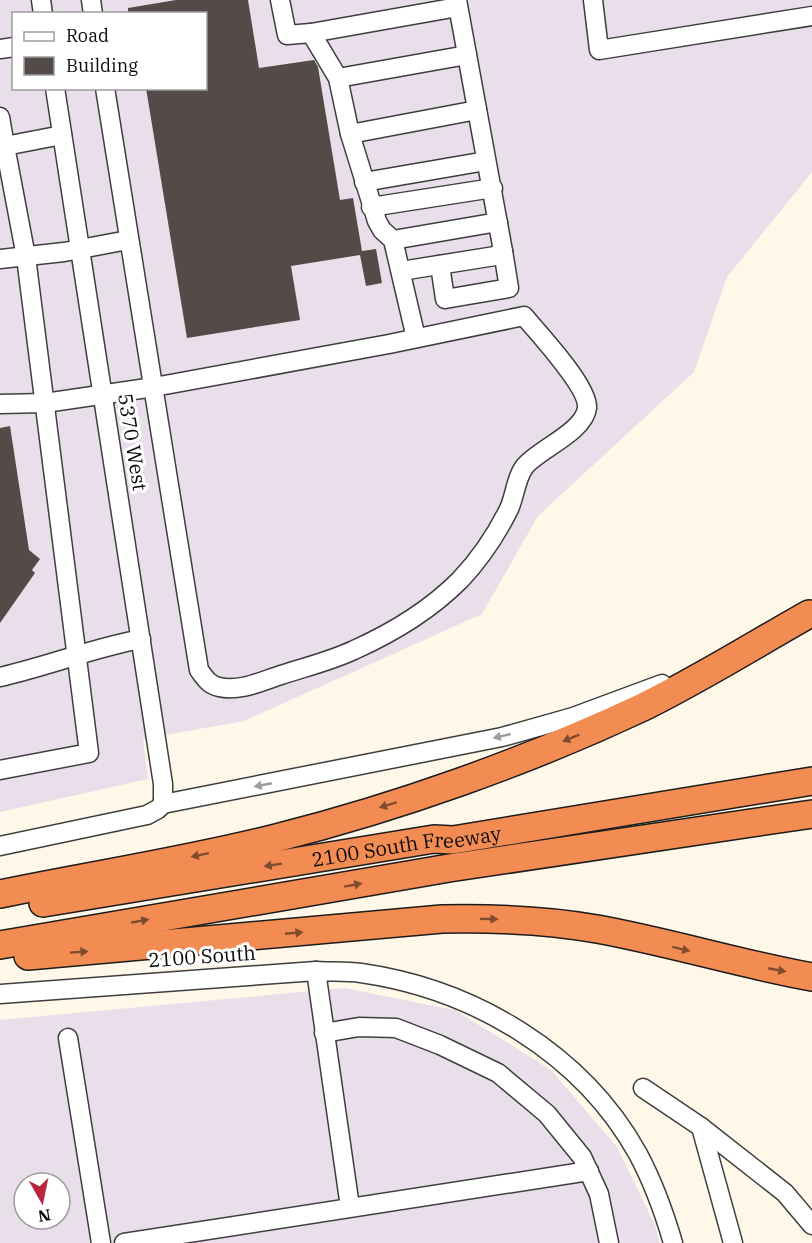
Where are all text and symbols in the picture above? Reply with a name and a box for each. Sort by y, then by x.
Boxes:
legend [12,12,207,90]
text: Road [66,24,109,47]
text: Building [66,54,138,77]
street label: 5370 West [112,391,154,493]
one-way arrow [493,732,511,742]
one-way arrow [562,734,580,743]
one-way arrow [253,781,272,790]
one-way arrow [379,801,397,810]
street label: 2100 South Freeway [310,819,503,872]
one-way arrow [190,851,209,860]
one-way arrow [263,861,282,870]
one-way arrow [344,880,363,889]
one-way arrow [479,914,498,924]
one-way arrow [131,916,150,925]
one-way arrow [285,928,304,938]
street label: 2100 South [147,939,257,973]
one-way arrow [672,944,690,954]
one-way arrow [70,947,89,957]
one-way arrow [768,966,787,975]
north arrow [12,1171,72,1231]
text: N [37,1205,52,1227]

